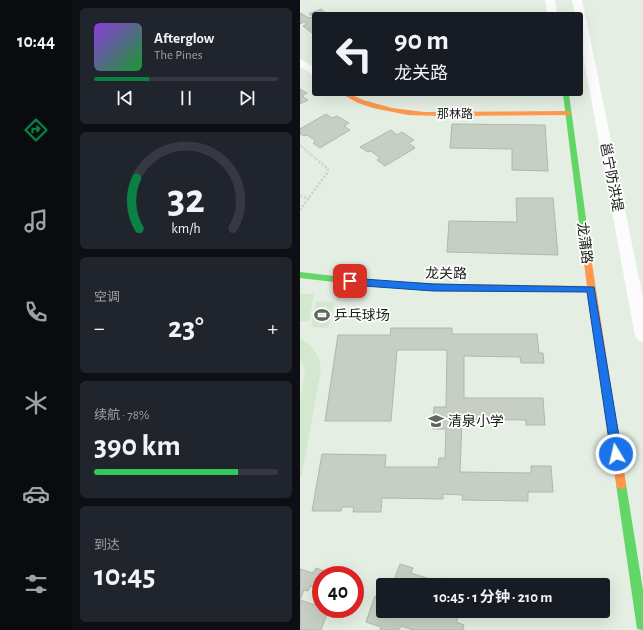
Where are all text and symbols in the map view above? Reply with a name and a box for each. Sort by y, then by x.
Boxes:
text: 90 m [394,27,449,55]
icon: left [328,28,380,80]
text: Afterglow [154,31,214,46]
text: 10:44 [17,33,55,51]
text: The Pines [154,49,203,62]
text: 龙关路 [394,65,448,83]
icon: previous [114,87,136,109]
icon: pause [175,87,197,109]
icon: next [236,87,258,109]
street label: 那林路 [437,107,473,120]
icon: directions [22,116,50,144]
street label: 邕宁防洪堤 [597,141,627,213]
text: 32 [167,178,205,219]
icon: music [22,207,50,235]
text: km/h [171,221,201,235]
street label: 龙蒲路 [575,221,595,265]
pin [333,264,367,298]
street label: 龙关路 [425,265,467,281]
icon: arrive [339,270,361,292]
text: 空调 [94,291,120,304]
icon: phone [22,298,50,326]
sports icon: 乒乓球场 [313,306,331,324]
place label: 乒乓球场 [334,308,390,323]
text: 23° [168,313,204,343]
text: − [94,317,105,339]
text: + [267,317,278,339]
icon: climate [22,389,50,417]
text: 续航 · 78% [94,409,150,422]
school or university icon: 清泉小学 [427,412,445,430]
place label: 清泉小学 [448,413,504,429]
text: 390 km [94,431,181,461]
position arrow [595,433,637,475]
icon: car [22,480,50,508]
text: 到达 [94,539,120,552]
text: 10:45 [94,561,155,591]
speed limit sign: 40 [312,566,364,618]
icon: filters [22,570,50,598]
text: 10:45 · 1 分钟 · 210 m [434,590,552,605]

